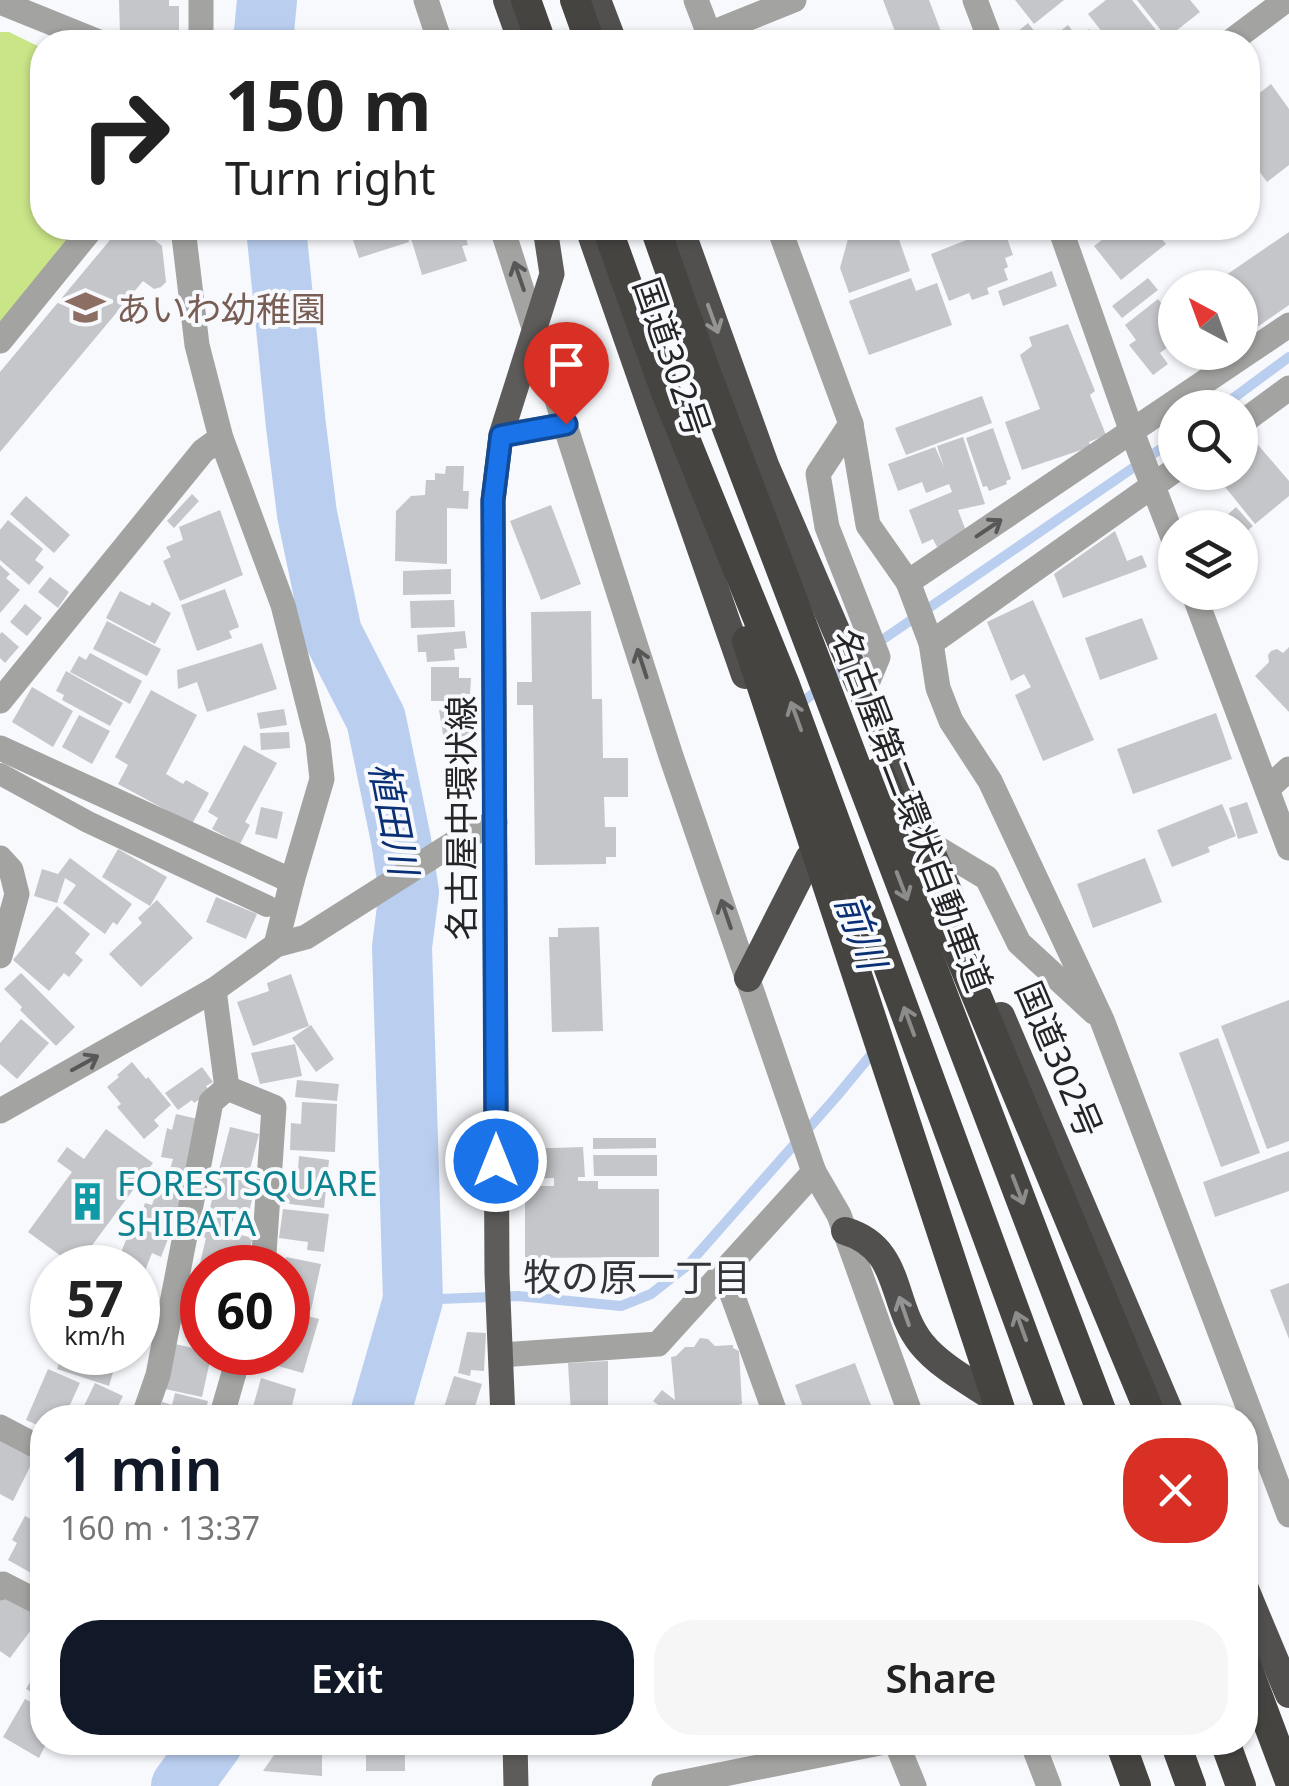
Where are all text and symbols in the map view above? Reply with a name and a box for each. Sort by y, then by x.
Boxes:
text: 150 m [225,56,432,152]
icon: right [60,70,190,200]
text: Turn right [225,147,436,208]
one-way arrow [508,261,526,293]
north arrow [1158,270,1258,370]
map controls [1158,270,1258,610]
street label: 国道302号 [624,271,722,443]
place label: あいわ幼稚園 [116,285,326,332]
school or university icon: あいわ幼稚園 [65,287,107,329]
one-way arrow [705,303,723,334]
pin [524,322,609,425]
icon: arrive [539,337,594,392]
button: search [1158,390,1258,490]
button: layers [1158,510,1258,610]
one-way arrow [975,517,1003,538]
street label: 名古屋第二環状自動車道 [822,622,1004,998]
one-way arrow [632,648,650,680]
street label: 名古屋中環状線 [437,695,484,941]
one-way arrow [786,701,804,732]
water label: 植田川 [359,757,432,883]
one-way arrow [895,871,913,901]
water label: 前川 [825,886,901,979]
one-way arrow [716,900,734,931]
street label: 国道302号 [1006,974,1114,1144]
one-way arrow [899,1006,917,1037]
one-way arrow [70,1052,99,1072]
position arrow [444,1109,548,1213]
place label: FORESTSQUARE SHIBATA [117,1159,378,1246]
one-way arrow [1010,1174,1028,1205]
building icon: FORESTSQUARE SHIBATA [66,1181,108,1223]
speed limit sign: 60 [180,1245,310,1375]
district label: 牧の原一丁目 [523,1250,751,1302]
text: 57 [66,1264,124,1332]
one-way arrow [893,1296,911,1327]
one-way arrow [1011,1311,1029,1342]
text: km/h [64,1318,126,1352]
text: 1 min [60,1427,223,1509]
button: close [1123,1438,1228,1543]
text: 160 m · 13:37 [60,1506,260,1549]
button: Exit [60,1620,634,1735]
button: Share [654,1620,1228,1735]

